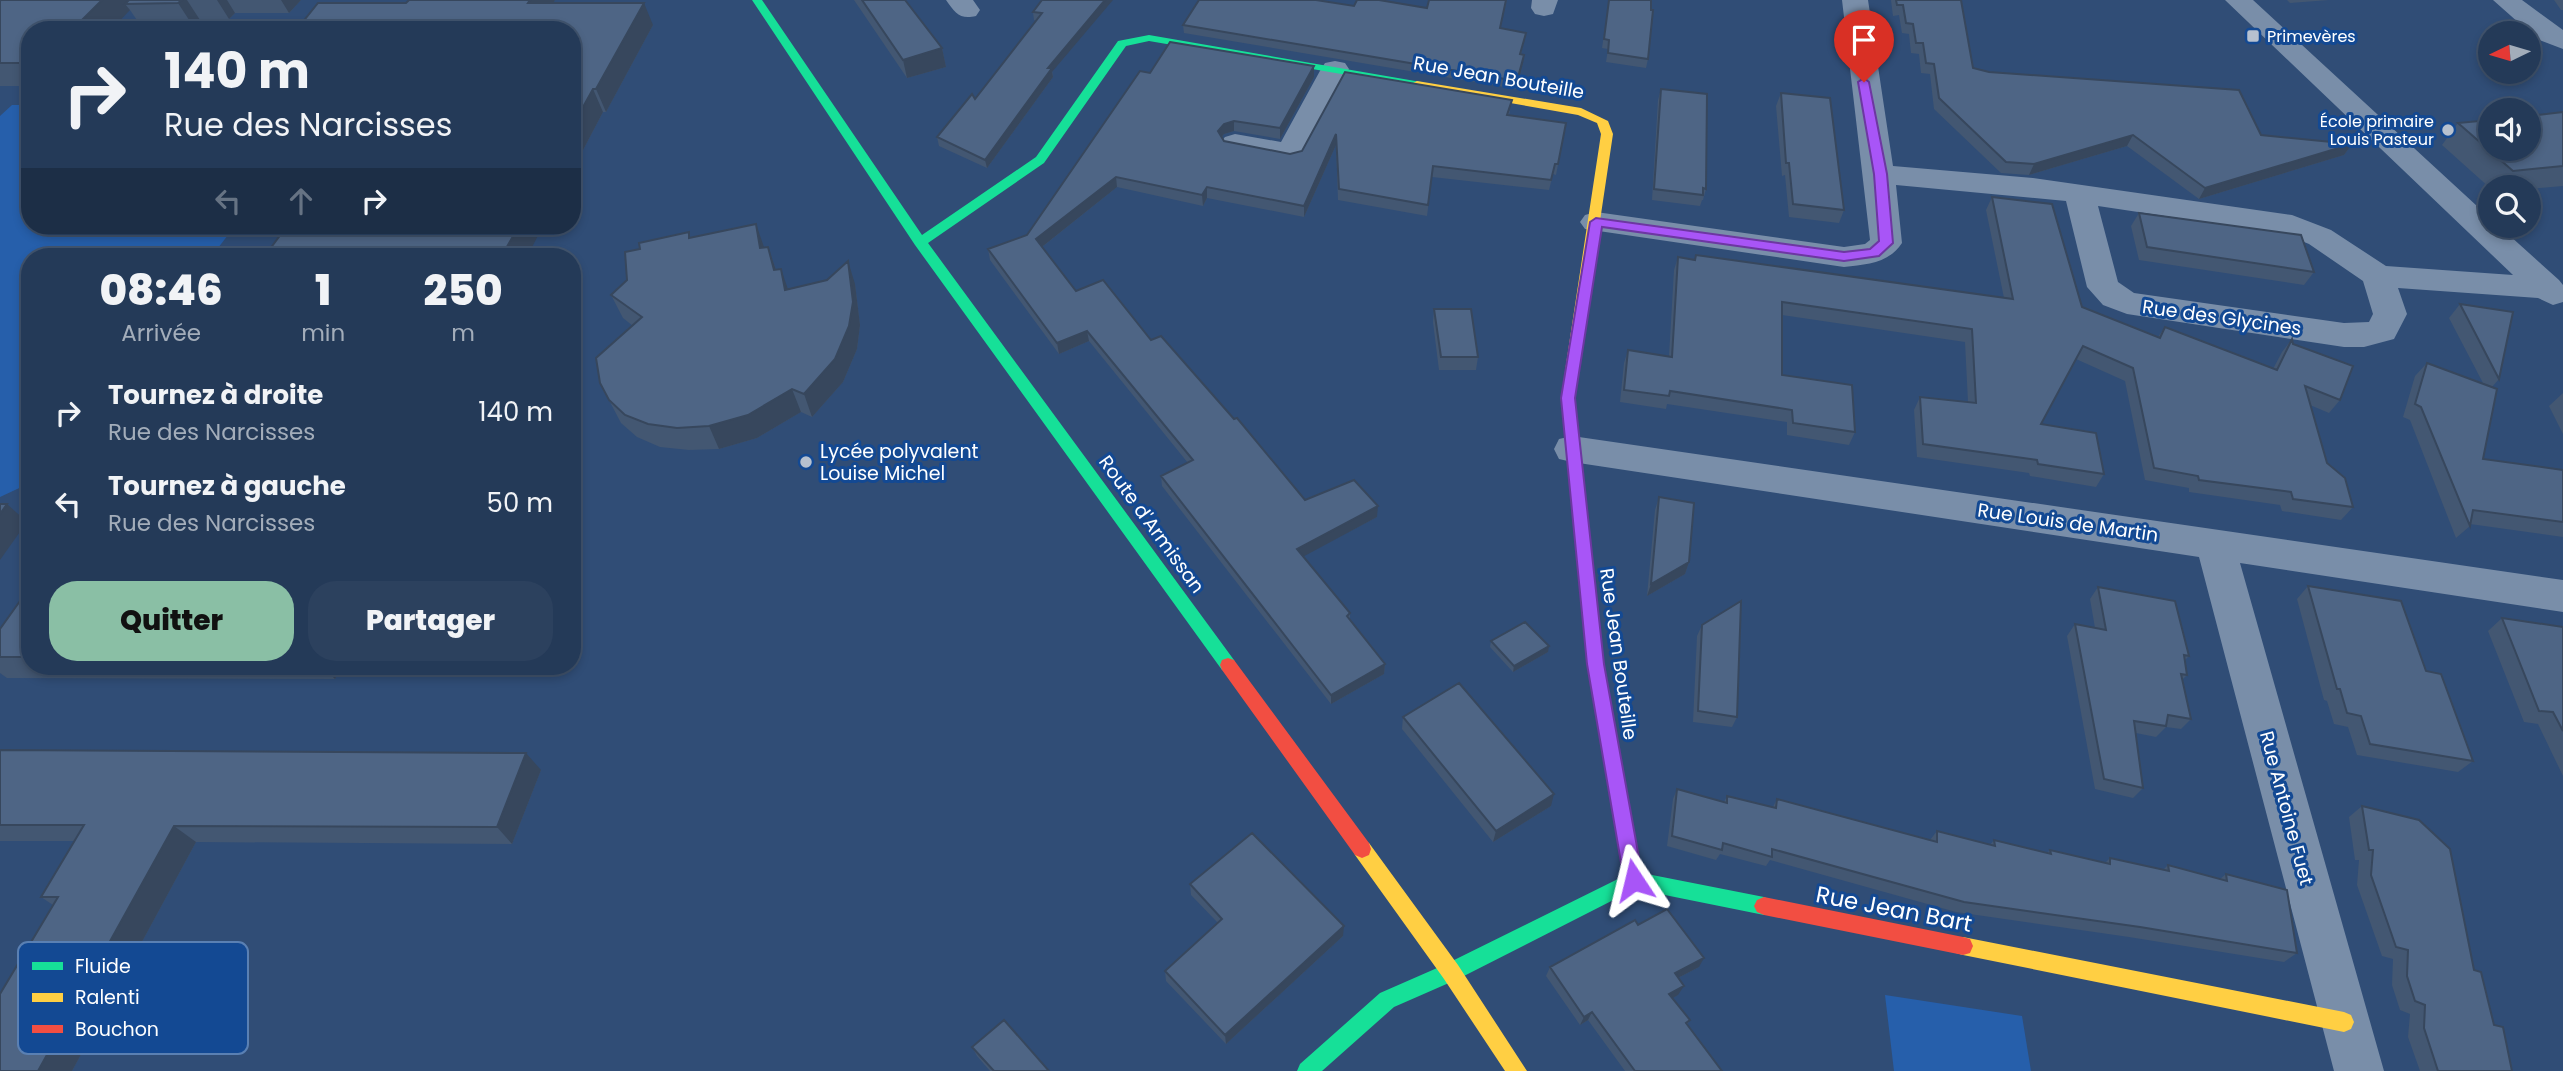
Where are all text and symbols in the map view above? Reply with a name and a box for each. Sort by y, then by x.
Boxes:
pin [1834,10,1894,82]
icon: arrive [1845,21,1883,59]
north arrow [2478,21,2541,84]
map controls [2478,21,2541,238]
place label: Primevères [2267,25,2356,48]
marker: Primevères [2245,28,2261,44]
text: 140 m [164,37,310,105]
icon: right [49,49,140,140]
street label: Rue Jean Bouteille [1411,49,1586,106]
button: sound [2478,98,2541,161]
text: Rue des Narcisses [164,102,452,147]
place label: École primaire Louis Pasteur [2320,110,2434,151]
marker: École primaire Louis Pasteur [2440,122,2456,138]
button: search [2478,175,2541,238]
icon: left [209,182,247,220]
icon: ahead [282,182,320,220]
icon: right [355,182,393,220]
text: 08:46 [99,261,223,320]
text: 1 [315,261,331,320]
text: 250 [424,261,503,320]
street label: Rue des Glycines [2141,293,2303,342]
text: Arrivée [121,317,201,349]
text: min [301,317,345,349]
text: m [451,317,475,349]
text: Tournez à droite [108,377,323,413]
icon: right [49,394,87,432]
text: 140 m [478,394,553,430]
text: Rue des Narcisses [108,416,315,448]
place label: Lycée polyvalent Louise Michel [820,438,979,487]
street label: Route d'Armissan [1092,450,1211,599]
marker: Lycée polyvalent Louise Michel [798,454,814,470]
text: Tournez à gauche [108,468,346,504]
icon: left [49,485,87,523]
text: 50 m [487,485,553,521]
street label: Rue Louis de Martin [1976,496,2160,549]
text: Rue des Narcisses [108,507,315,539]
street label: Rue Jean Bouteille [1593,567,1644,742]
button: Quitter [49,581,294,661]
button: Partager [308,581,553,661]
street label: Rue Antoine Fuet [2253,728,2320,888]
position arrow [1597,843,1671,917]
street label: Rue Jean Bart [1813,878,1975,940]
legend [18,942,248,1054]
text: Fluide [75,953,131,980]
text: Ralenti [75,984,140,1011]
text: Bouchon [75,1016,159,1043]

